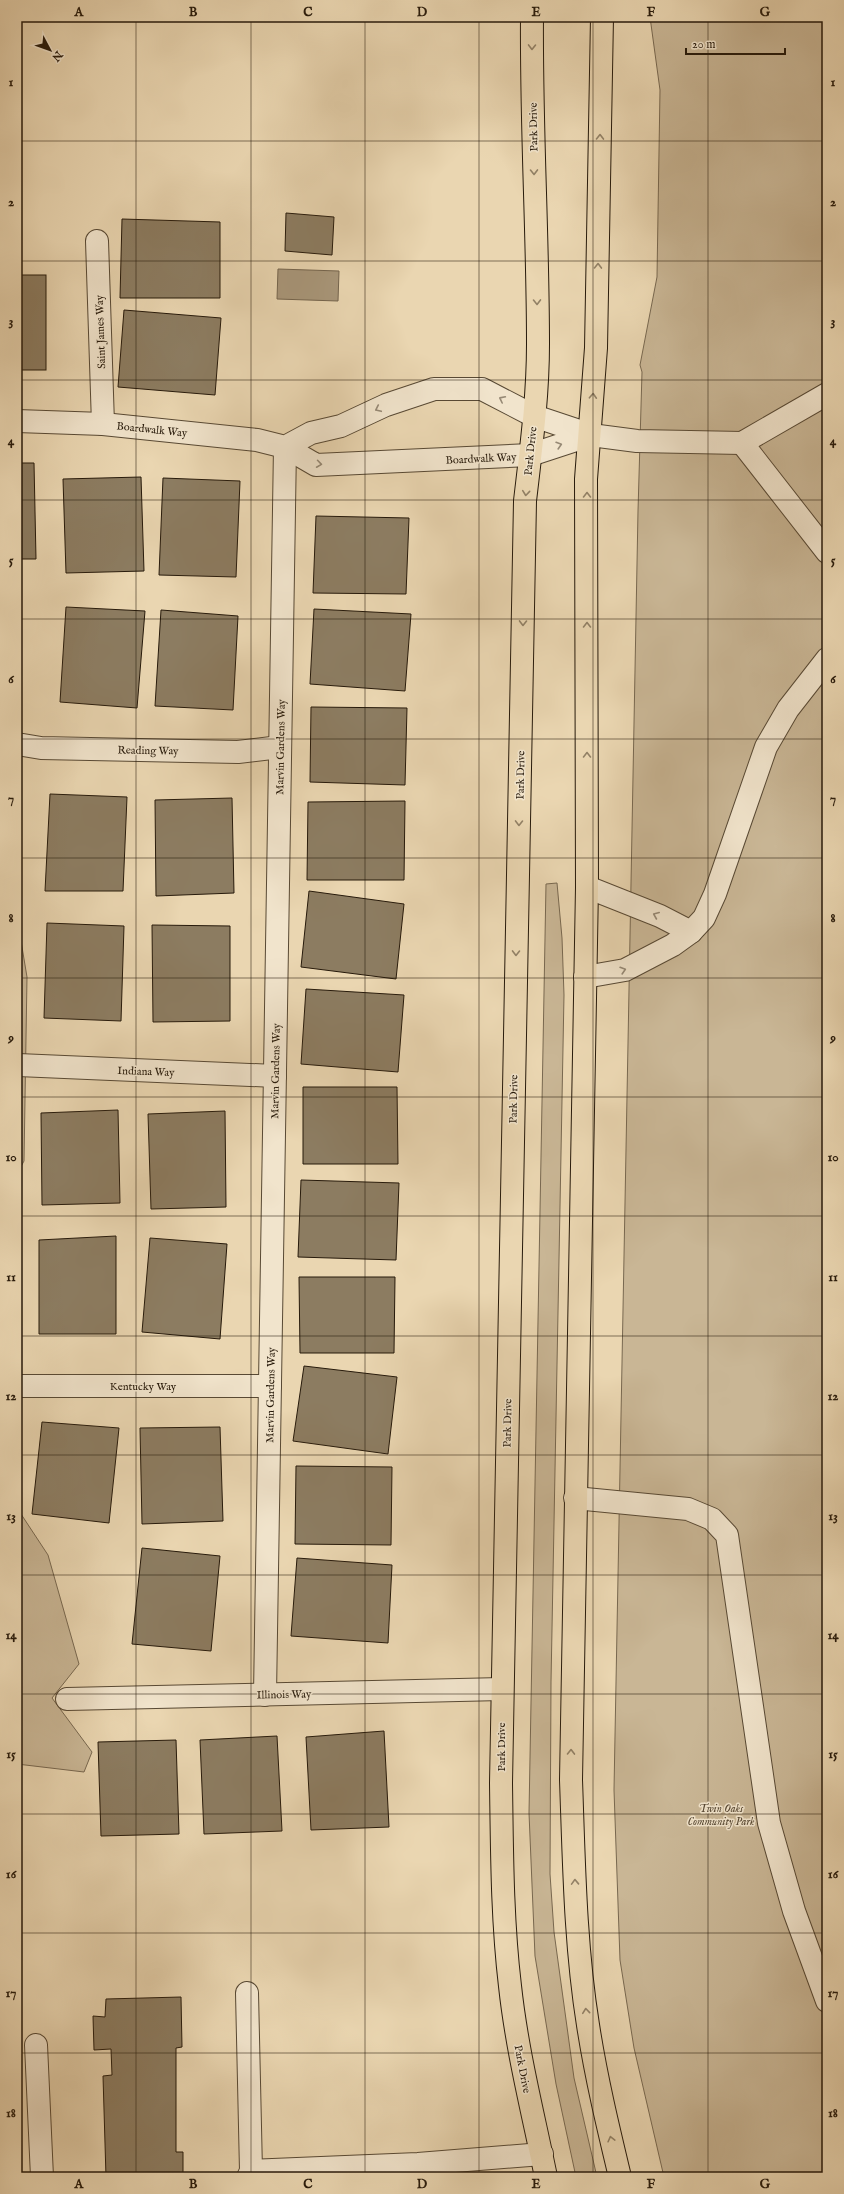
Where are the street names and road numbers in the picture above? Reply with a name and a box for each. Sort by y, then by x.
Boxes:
street label: Park Drive [527,102,541,152]
street label: Saint James Way [93,294,109,369]
street label: Boardwalk Way [116,419,188,441]
street label: Park Drive [521,426,541,476]
street label: Boardwalk Way [445,450,517,468]
street label: Marvin Gardens Way [273,698,289,795]
street label: Reading Way [117,743,179,759]
street label: Park Drive [514,750,528,800]
street label: Marvin Gardens Way [268,1022,284,1119]
street label: Indiana Way [117,1064,175,1080]
street label: Park Drive [507,1074,521,1124]
street label: Marvin Gardens Way [263,1346,279,1443]
street label: Kentucky Way [110,1380,177,1394]
street label: Park Drive [501,1398,515,1448]
street label: Illinois Way [257,1688,312,1702]
street label: Park Drive [495,1723,509,1771]
street label: Park Drive [510,2044,534,2095]

